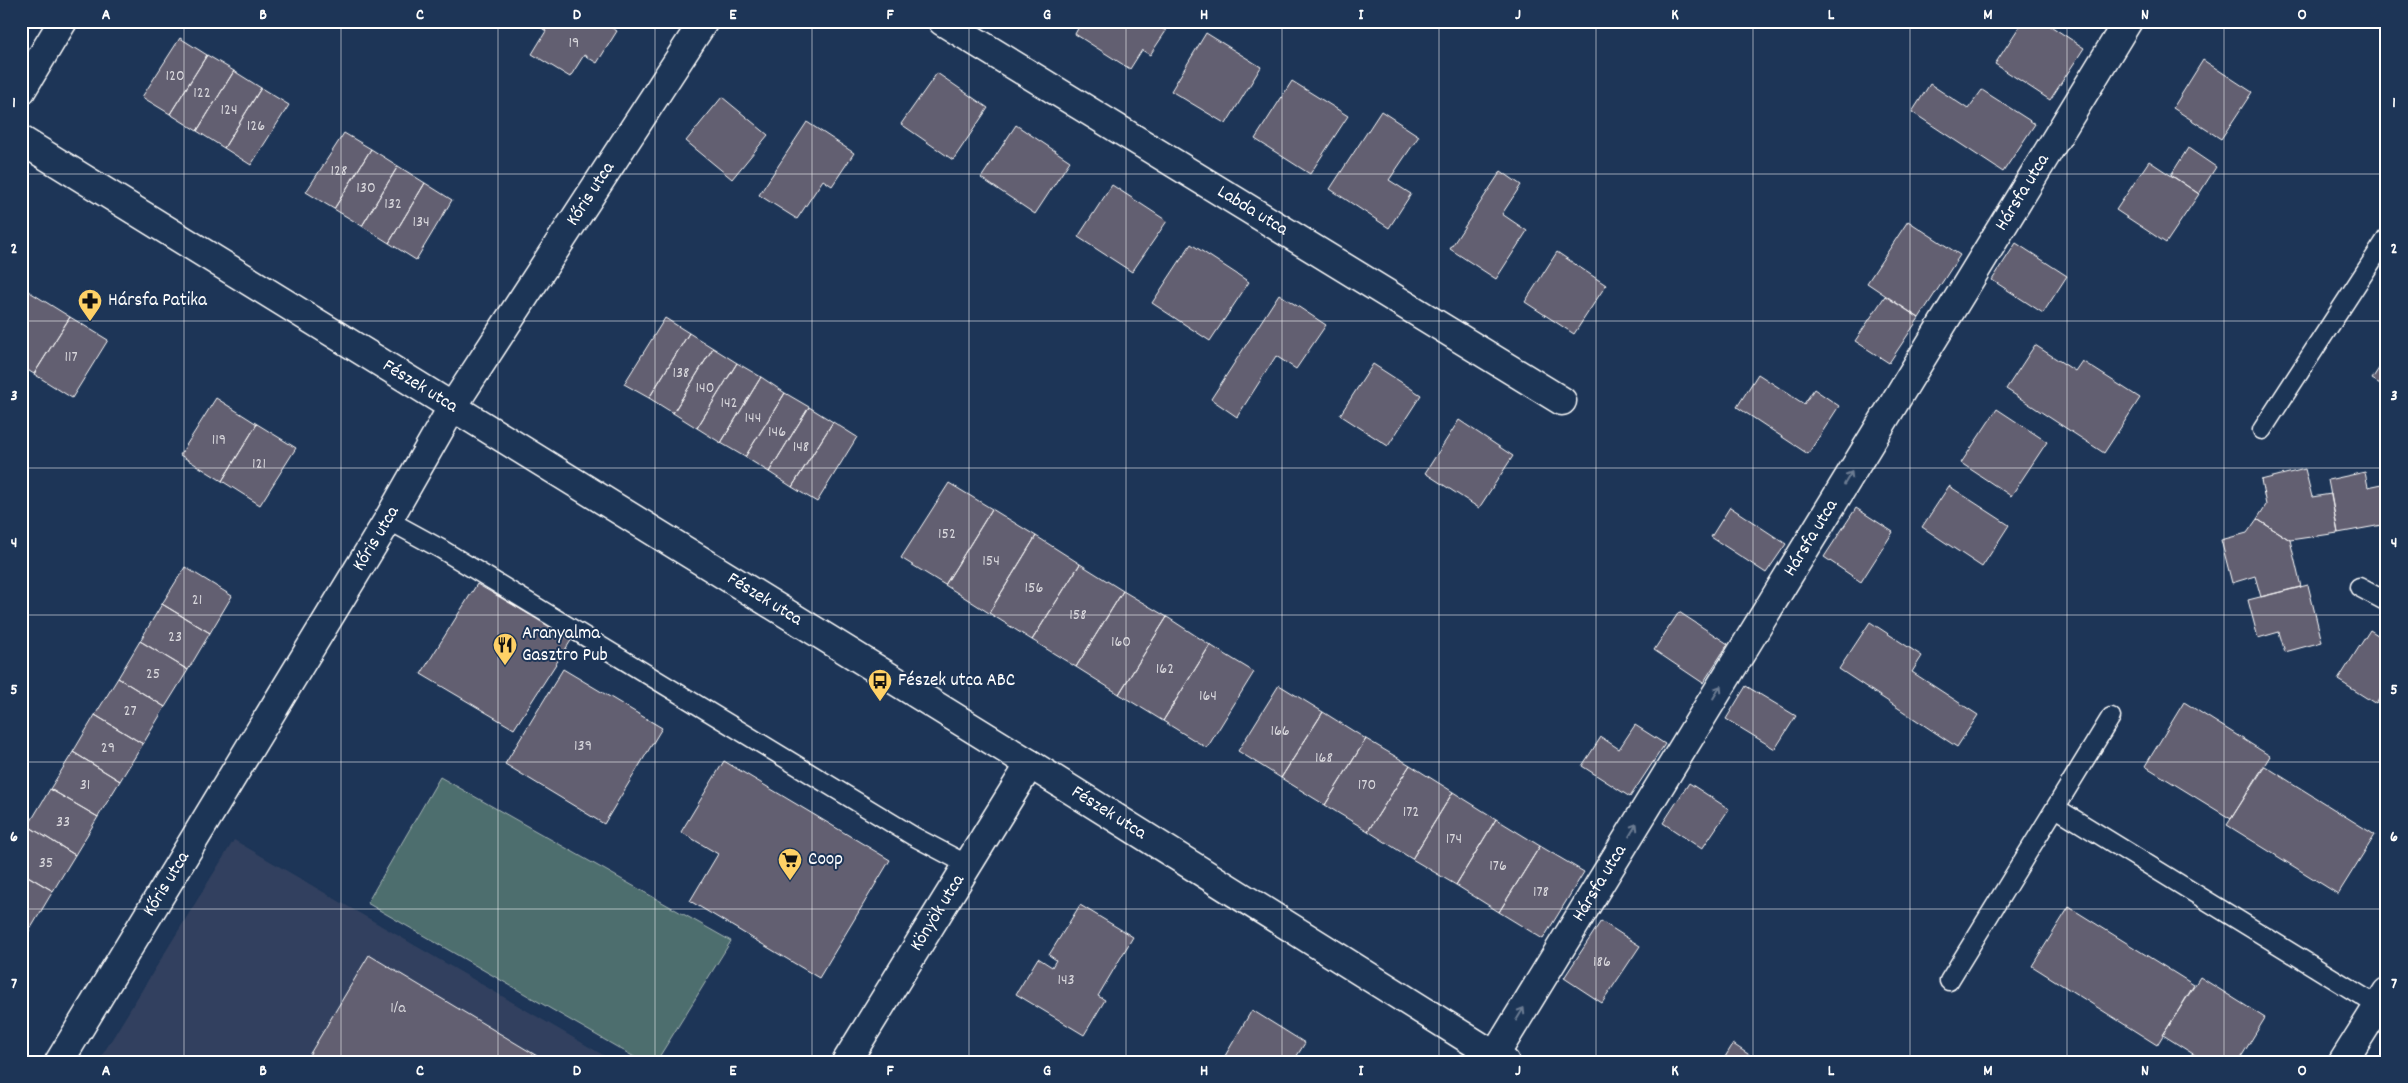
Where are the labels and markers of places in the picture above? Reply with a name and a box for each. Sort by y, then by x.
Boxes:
pharmacy icon: Hársfa Patika [77,288,103,322]
place label: Hársfa Patika [108,288,208,315]
place label: Aranyalma Gasztro Pub [522,621,608,670]
restaurant icon: Aranyalma Gasztro Pub [492,632,518,666]
bus stop icon: Fészek utca ABC [867,668,893,702]
place label: Fészek utca ABC [898,668,1015,695]
supermarket icon: Coop [777,847,803,881]
place label: Coop [808,847,843,874]

